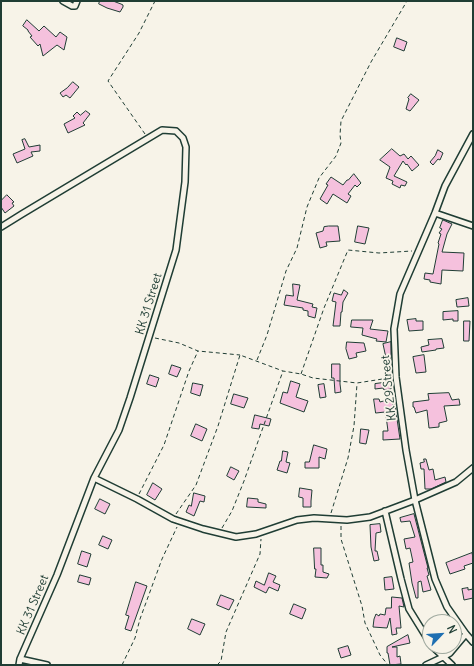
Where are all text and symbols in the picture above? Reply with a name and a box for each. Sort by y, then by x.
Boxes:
street label: KK 31 Street [133,271,165,337]
street label: KK 29 Street [378,354,400,422]
street label: KK 31 Street [14,573,52,637]
north arrow [422,614,462,654]
text: N [444,623,460,636]

